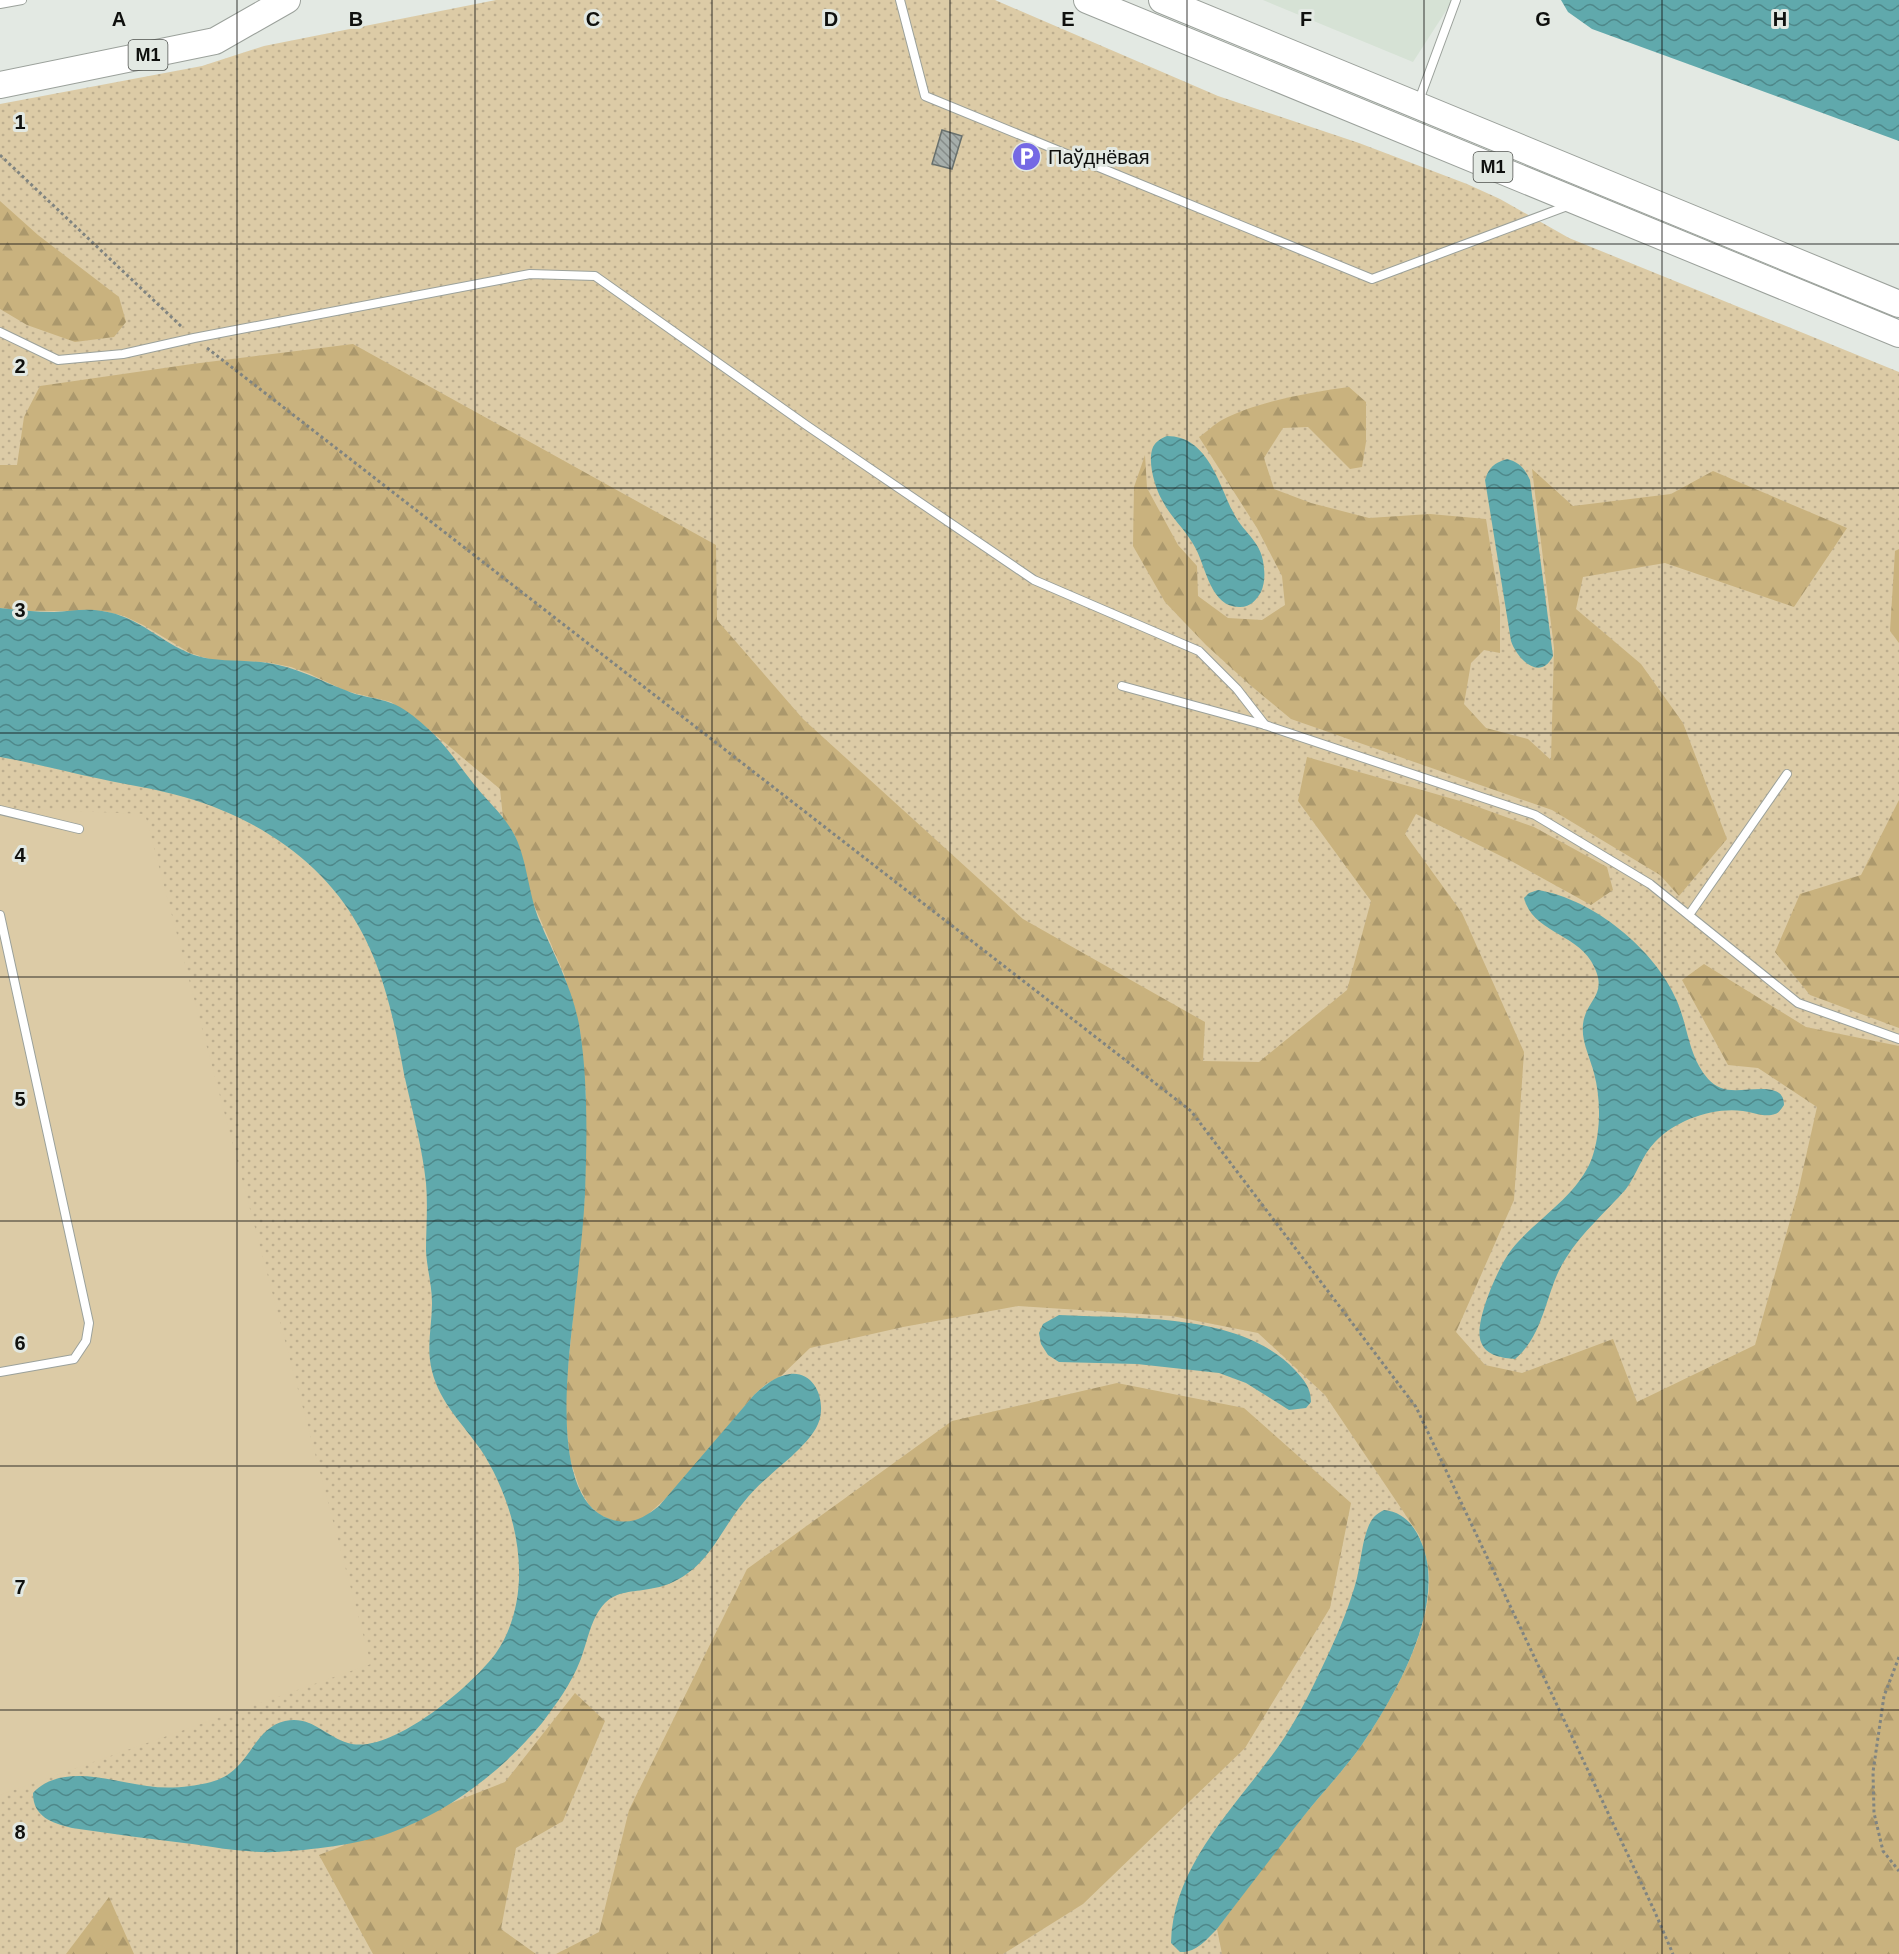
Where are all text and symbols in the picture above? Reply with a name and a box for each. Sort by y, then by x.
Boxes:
text: A [112,8,126,30]
text: B [349,8,363,30]
text: C [586,8,600,30]
text: D [824,8,838,30]
text: E [1061,8,1075,30]
text: F [1300,8,1312,30]
text: G [1535,8,1551,30]
text: H [1773,8,1787,30]
road number: М1 [128,40,168,70]
text: 1 [14,111,26,133]
parking icon: Паўднёвая [1011,141,1043,173]
place label: Паўднёвая [1048,146,1150,168]
road number: М1 [1474,152,1512,182]
text: 2 [14,355,26,377]
text: 3 [14,599,26,621]
text: 4 [14,844,26,866]
text: 5 [14,1088,26,1110]
text: 6 [14,1332,26,1354]
text: 7 [14,1576,26,1598]
text: 8 [14,1821,26,1843]

